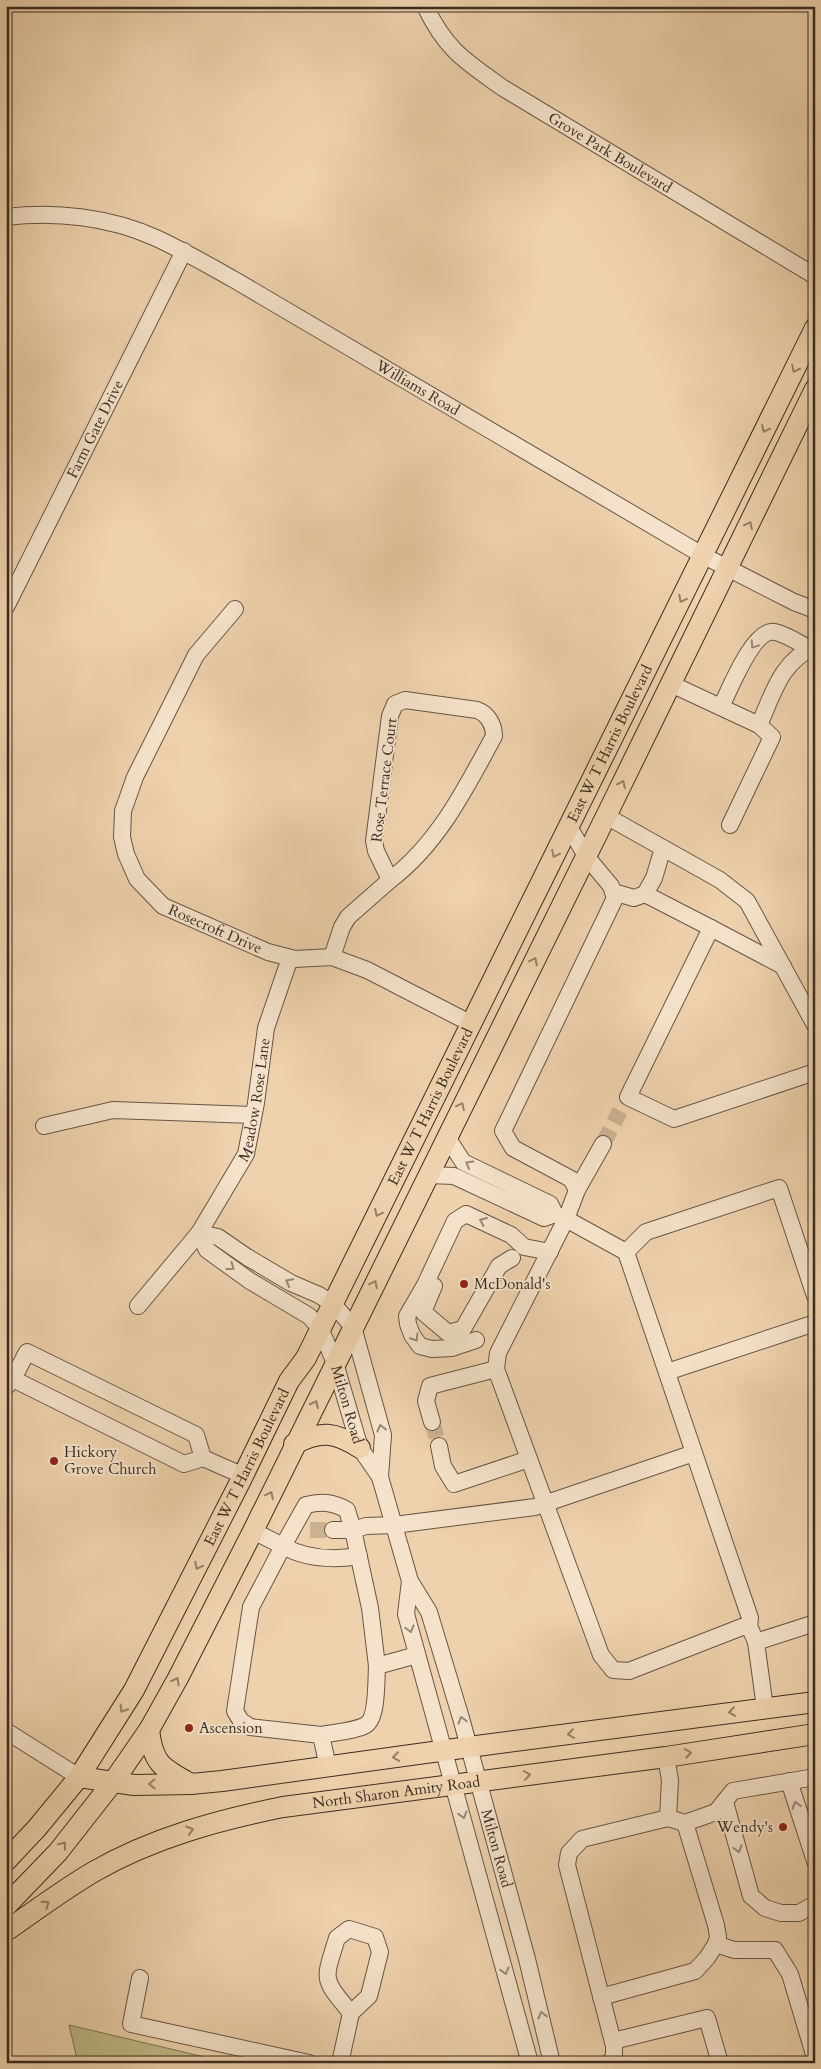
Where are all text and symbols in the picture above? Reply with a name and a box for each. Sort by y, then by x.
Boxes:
street label: Grove Park Boulevard [544,107,676,198]
street label: Williams Road [371,355,463,420]
one-way arrow [791,364,801,373]
street label: Farm Gate Drive [62,376,128,482]
one-way arrow [761,424,771,433]
one-way arrow [743,521,753,530]
one-way arrow [678,594,688,603]
one-way arrow [751,639,760,649]
street label: East W T Harris Boulevard [562,661,657,826]
street label: Rose Terrace Court [366,716,402,843]
one-way arrow [615,780,626,789]
one-way arrow [551,849,561,858]
street label: Rosecroft Drive [165,900,265,958]
one-way arrow [527,957,538,966]
street label: East W T Harris Boulevard [383,1025,478,1189]
street label: Meadow Rose Lane [234,1037,275,1166]
one-way arrow [455,1103,465,1112]
one-way arrow [466,1160,475,1170]
one-way arrow [374,1208,384,1217]
one-way arrow [479,1217,488,1228]
one-way arrow [225,1261,235,1270]
place label: McDonald's [474,1274,551,1294]
one-way arrow [286,1278,295,1288]
marker: McDonald's [458,1278,470,1290]
one-way arrow [368,1280,378,1289]
one-way arrow [408,1333,418,1342]
street label: Milton Road [326,1363,368,1446]
street label: East W T Harris Boulevard [199,1385,294,1549]
one-way arrow [309,1400,319,1409]
one-way arrow [376,1424,387,1433]
place label: Hickory Grove Church [64,1442,157,1479]
marker: Hickory Grove Church [48,1455,60,1467]
one-way arrow [263,1492,273,1501]
one-way arrow [194,1561,205,1570]
one-way arrow [405,1624,415,1633]
one-way arrow [170,1677,180,1686]
one-way arrow [119,1704,129,1713]
one-way arrow [727,1706,735,1717]
one-way arrow [457,1717,467,1725]
place label: Ascension [199,1718,263,1738]
marker: Ascension [183,1722,195,1734]
one-way arrow [566,1728,575,1738]
one-way arrow [684,1749,693,1759]
one-way arrow [392,1752,400,1762]
one-way arrow [524,1770,532,1781]
street label: North Sharon Amity Road [311,1771,481,1813]
one-way arrow [148,1779,156,1790]
one-way arrow [792,1801,802,1809]
street label: Milton Road [476,1807,517,1890]
one-way arrow [457,1810,467,1818]
place label: Wendy's [716,1817,773,1837]
marker: Wendy's [777,1821,789,1833]
one-way arrow [186,1826,194,1836]
one-way arrow [58,1842,66,1851]
one-way arrow [732,1844,742,1853]
one-way arrow [40,1901,50,1910]
one-way arrow [499,1967,510,1976]
one-way arrow [537,2012,547,2020]

